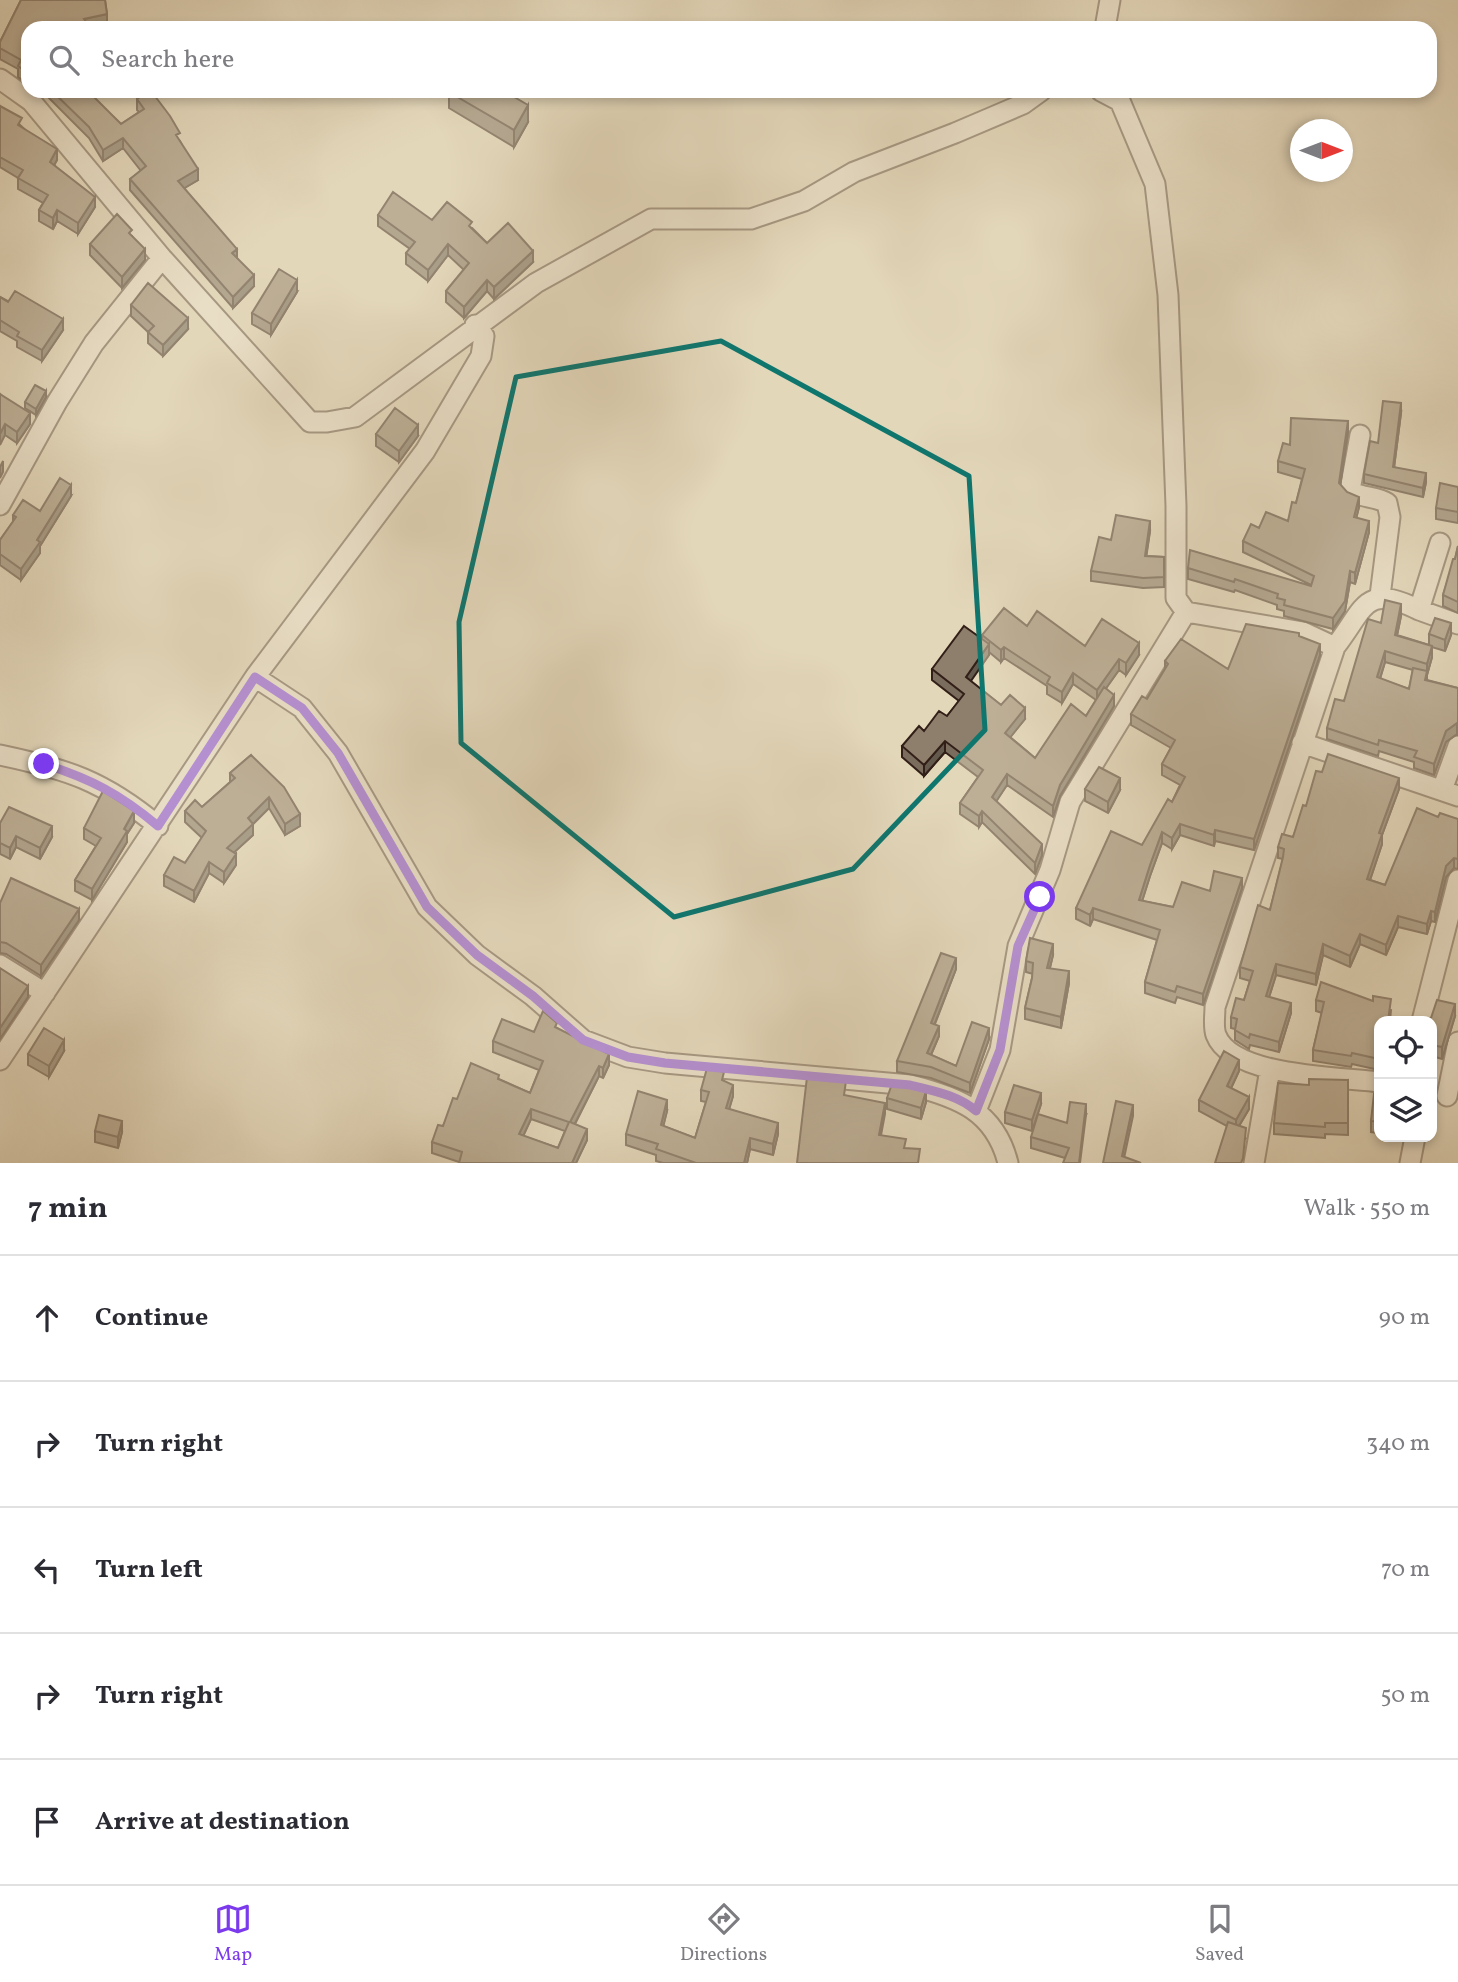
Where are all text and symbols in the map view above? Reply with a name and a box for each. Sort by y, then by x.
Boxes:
search box [21,21,1437,98]
icon: search [45,41,83,79]
text: Search here [101,42,234,78]
north arrow [1290,119,1353,182]
route end [28,748,59,779]
route start [1024,881,1055,912]
map controls [1374,1016,1437,1142]
button: locate [1374,1016,1437,1079]
button: layers [1374,1079,1437,1142]
text: 7 min [28,1188,108,1230]
text: Walk · 550 m [1304,1193,1430,1225]
icon: ahead [28,1299,66,1337]
text: Continue [95,1300,208,1336]
text: 90 m [1379,1302,1430,1334]
icon: right [28,1425,66,1463]
text: Turn right [95,1426,223,1462]
text: 340 m [1366,1428,1430,1460]
icon: left [28,1551,66,1589]
text: Turn left [95,1552,203,1588]
text: 70 m [1381,1554,1430,1586]
icon: right [28,1677,66,1715]
text: Turn right [95,1678,223,1714]
text: 50 m [1381,1680,1430,1712]
icon: arrive [28,1803,66,1841]
text: Arrive at destination [95,1804,350,1840]
tab: Map [214,1900,252,1968]
tab: Directions [680,1900,767,1968]
tab: Saved [1195,1900,1244,1968]

